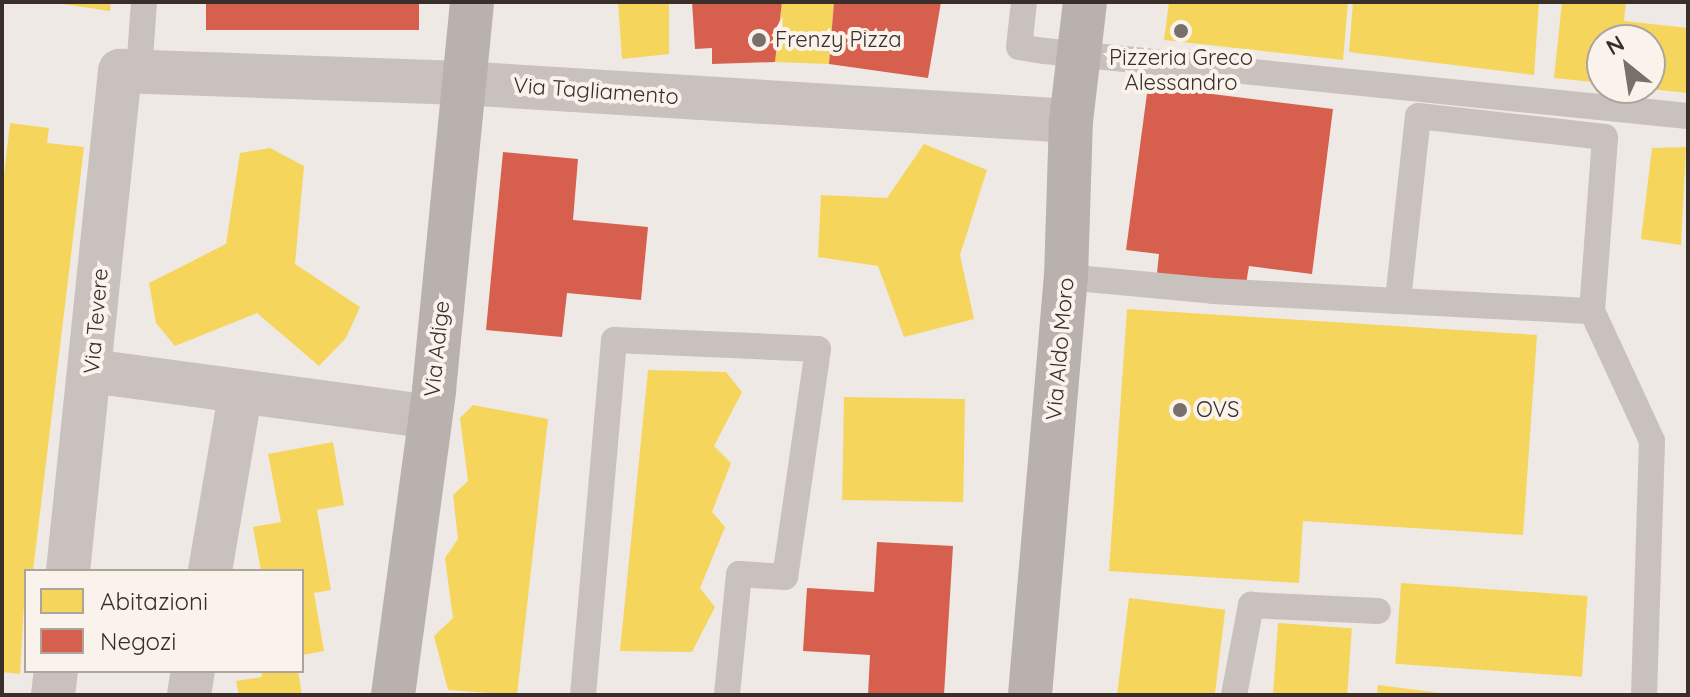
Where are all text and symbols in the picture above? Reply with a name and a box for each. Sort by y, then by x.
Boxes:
marker: Pizzeria Greco Alessandro [1172,22,1190,40]
north arrow [1586,24,1666,104]
place label: Frenzy Pizza [775,27,902,53]
text: N [1601,29,1629,61]
marker: Frenzy Pizza [750,31,768,49]
place label: Pizzeria Greco Alessandro [1109,44,1253,96]
street label: Via Tagliamento [512,72,680,110]
street label: Via Tevere [78,267,114,375]
street label: Via Aldo Moro [1041,277,1079,421]
street label: Via Adige [419,300,455,398]
place label: OVS [1196,397,1239,423]
marker: OVS [1171,401,1189,419]
legend [24,569,304,673]
text: Abitazioni [100,586,208,616]
text: Negozi [100,626,176,656]

